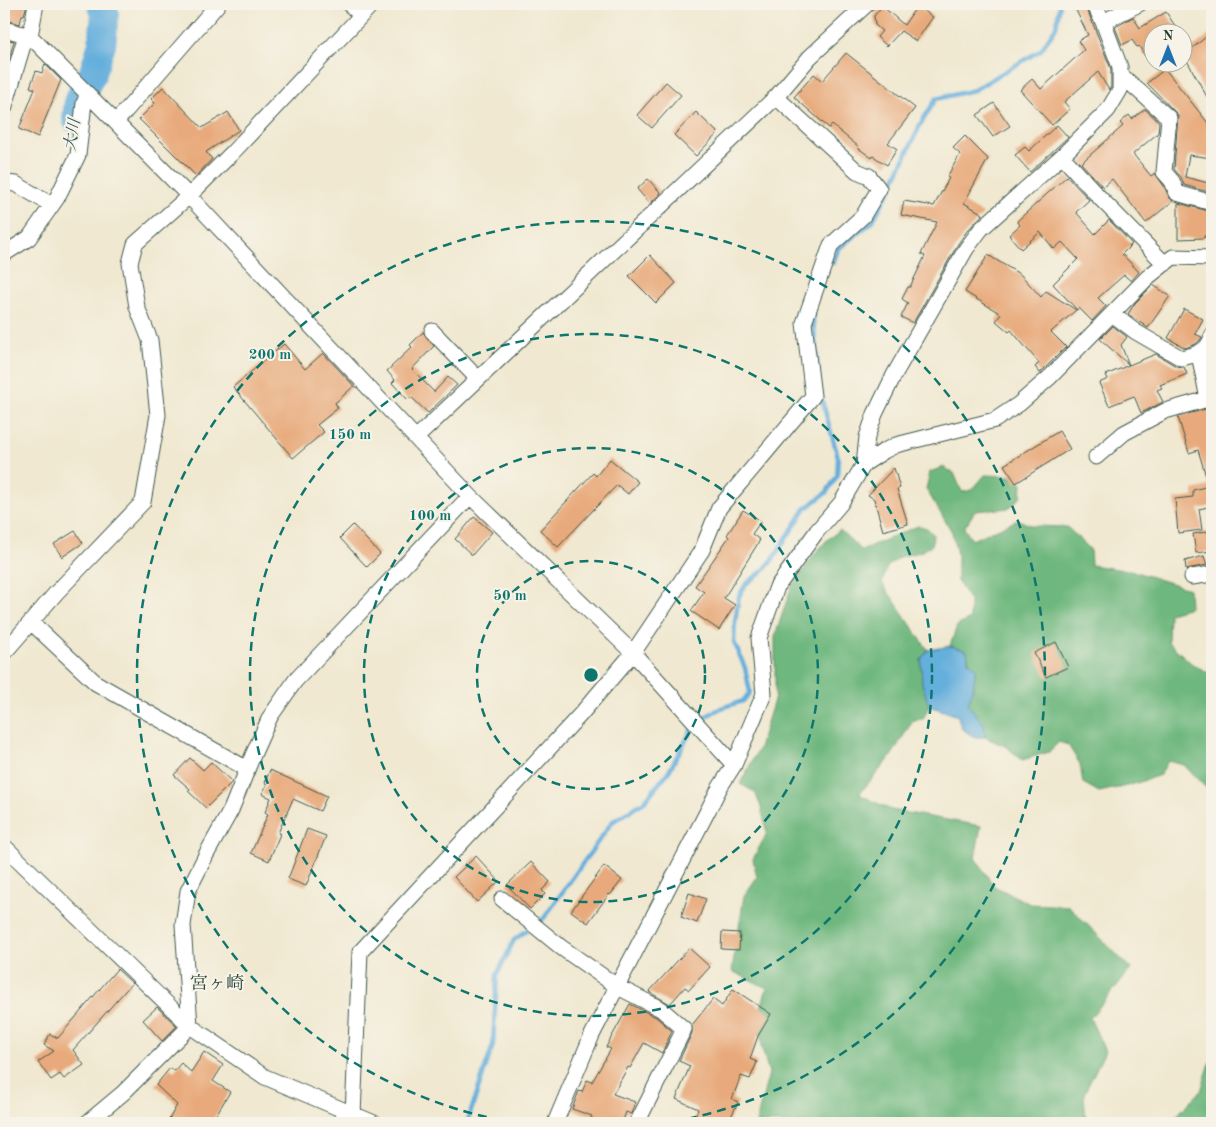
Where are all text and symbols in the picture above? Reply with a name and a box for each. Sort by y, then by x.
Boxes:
north arrow [1144,22,1194,72]
text: N [1163,29,1174,43]
water label: 大川 [60,116,84,152]
text: 200 m [249,348,291,363]
text: 150 m [329,428,371,443]
text: 100 m [409,509,451,524]
text: 50 m [493,589,527,604]
centre of rings [582,666,600,684]
district label: 宮ヶ崎 [190,973,244,993]

